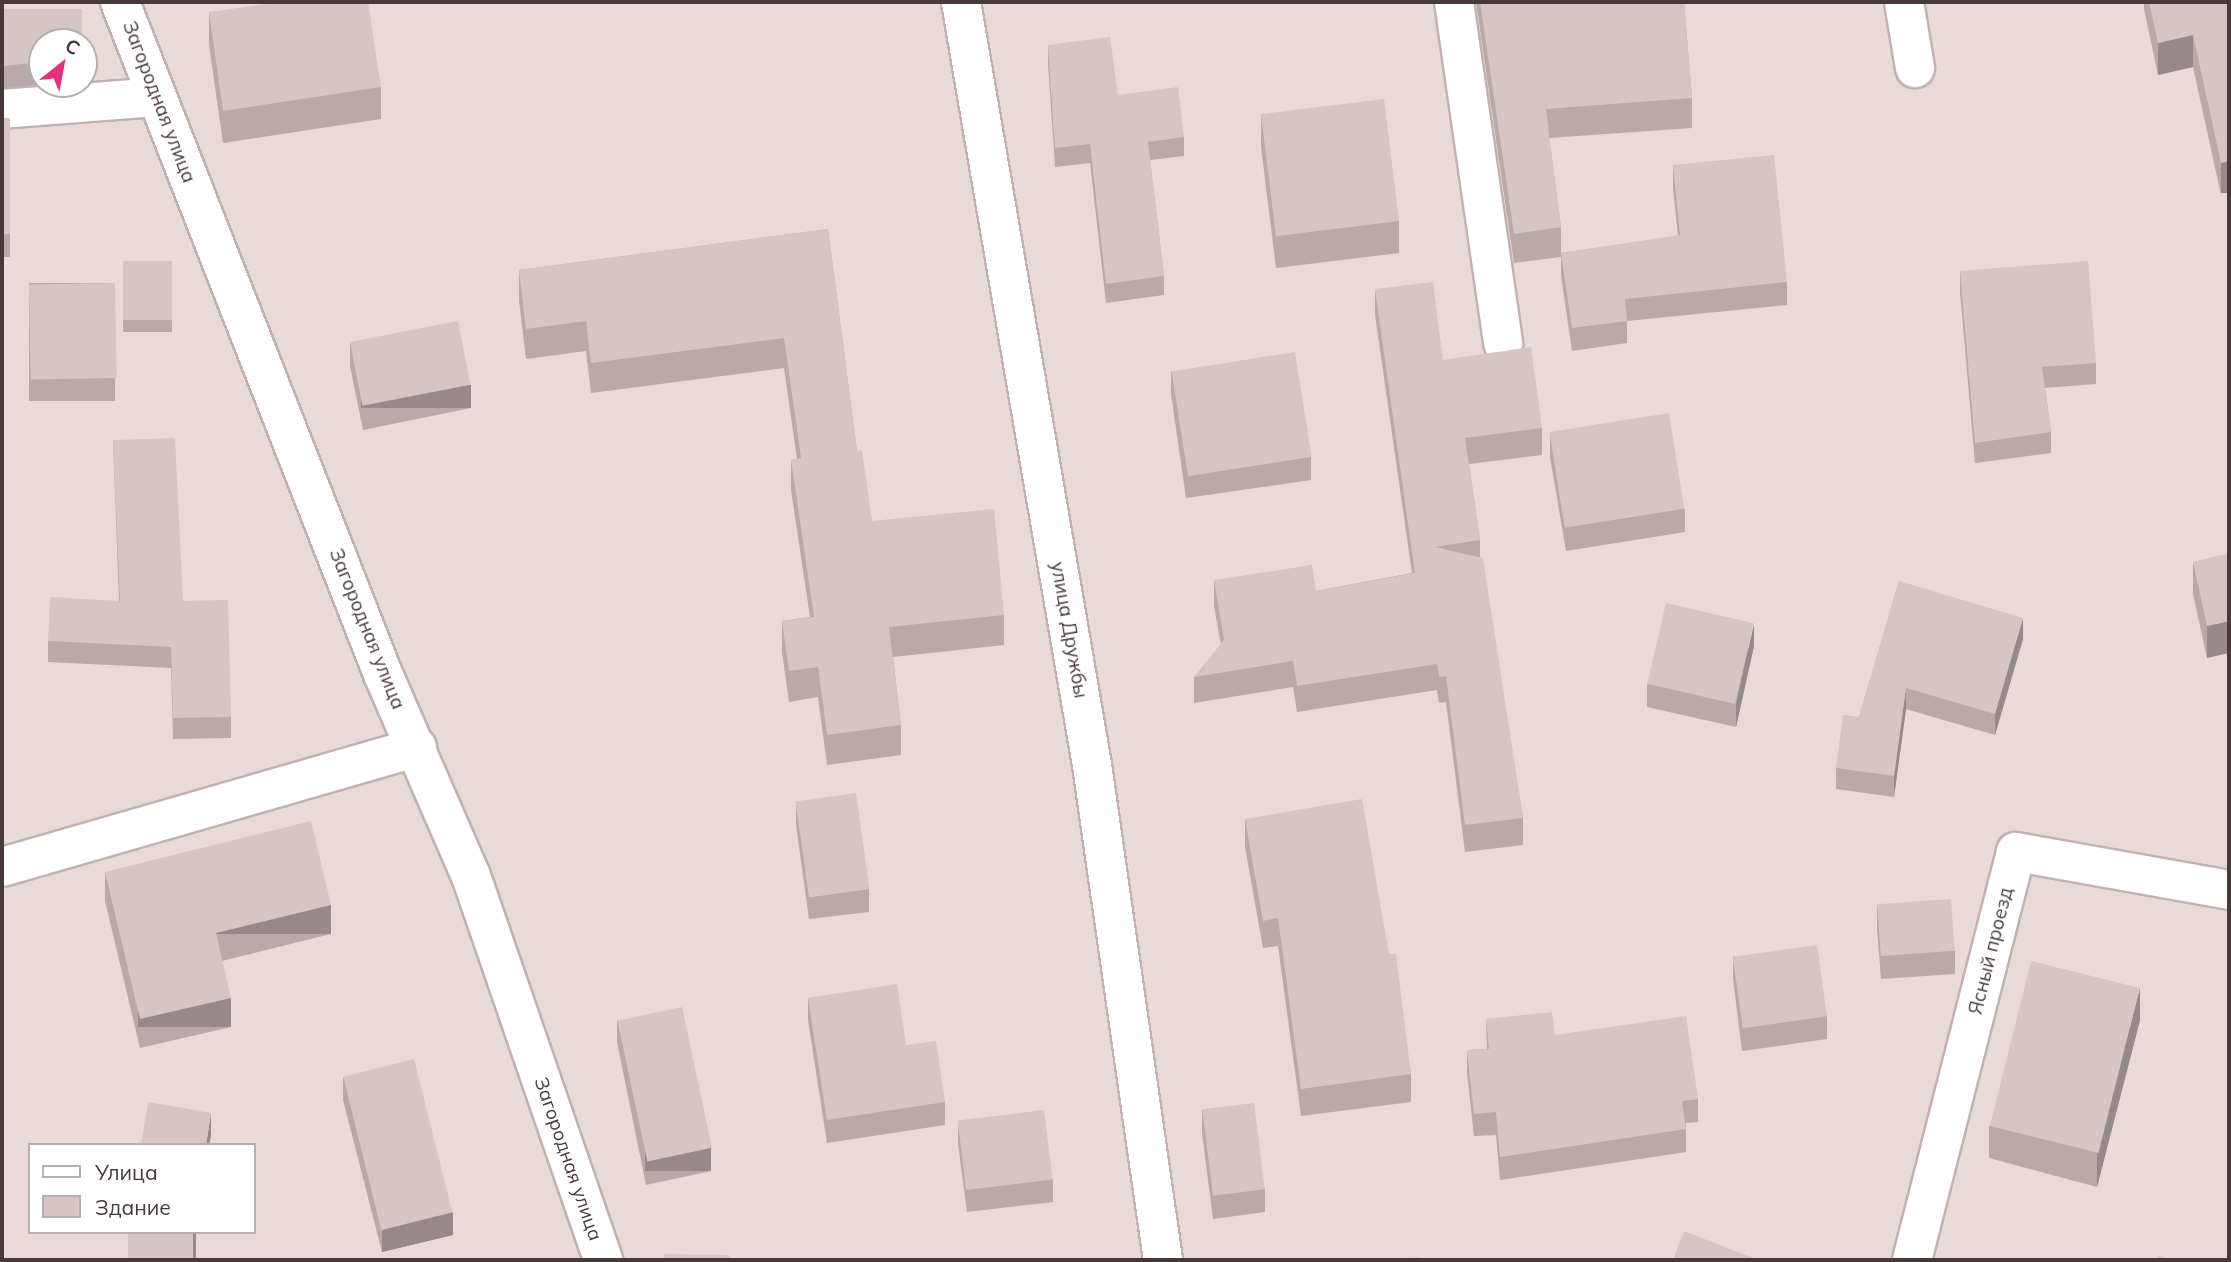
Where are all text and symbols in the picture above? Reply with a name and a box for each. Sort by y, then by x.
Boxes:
street label: Загородная улица [118,18,200,186]
north arrow [28,28,98,98]
text: С [61,33,85,60]
street label: Загородная улица [324,545,410,713]
street label: улица Дружбы [1046,560,1092,700]
street label: Ясный проезд [1964,885,2018,1017]
street label: Загородная улица [529,1074,607,1244]
legend [28,1143,256,1234]
text: Улица [95,1159,158,1185]
text: Здание [95,1194,171,1220]

